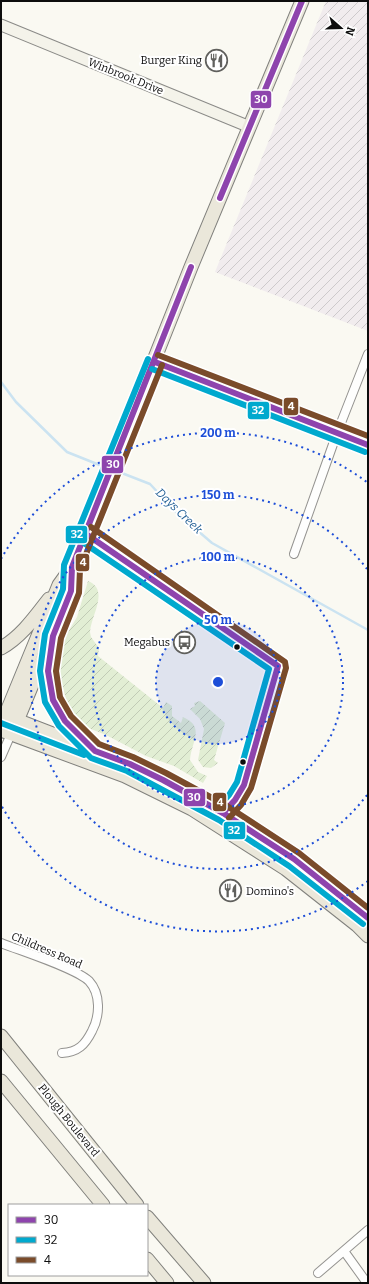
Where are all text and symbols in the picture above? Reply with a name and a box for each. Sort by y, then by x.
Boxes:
north arrow [321,8,361,48]
text: N [342,25,357,38]
restaurant icon: Burger King [204,47,230,73]
place label: Burger King [141,54,202,67]
street label: Winbrook Drive [86,55,165,98]
line badge: 30 [250,90,272,109]
text: 30 [254,93,268,106]
line badge: 4 [283,397,299,416]
text: 4 [288,400,295,413]
line badge: 32 [247,401,270,420]
text: 32 [252,404,264,417]
text: 200 m [200,426,236,440]
line badge: 30 [101,455,124,474]
text: 30 [106,458,120,471]
water label: Days Creek [153,485,206,537]
text: 150 m [202,488,235,502]
line badge: 32 [65,525,88,544]
text: 32 [71,528,83,541]
text: 100 m [201,550,236,564]
line badge: 4 [75,553,90,572]
text: 4 [80,556,87,569]
text: 50 m [204,613,232,627]
bus stop icon: Megabus [172,629,198,655]
place label: Megabus [124,636,170,649]
unlabelled marker [232,642,242,652]
centre of rings [211,675,225,689]
unlabelled marker [238,757,248,767]
line badge: 30 [183,788,206,807]
text: 30 [187,791,201,804]
line badge: 4 [212,792,227,812]
text: 4 [217,796,224,809]
line badge: 32 [223,821,246,840]
text: 32 [228,824,240,837]
restaurant icon: Domino's [218,878,244,904]
place label: Domino's [246,885,294,898]
street label: Childress Road [9,930,85,971]
street label: Plough Boulevard [35,1081,102,1160]
legend [8,1204,148,1276]
text: 30 [44,1213,59,1227]
text: 32 [44,1233,57,1247]
text: 4 [44,1253,51,1267]

